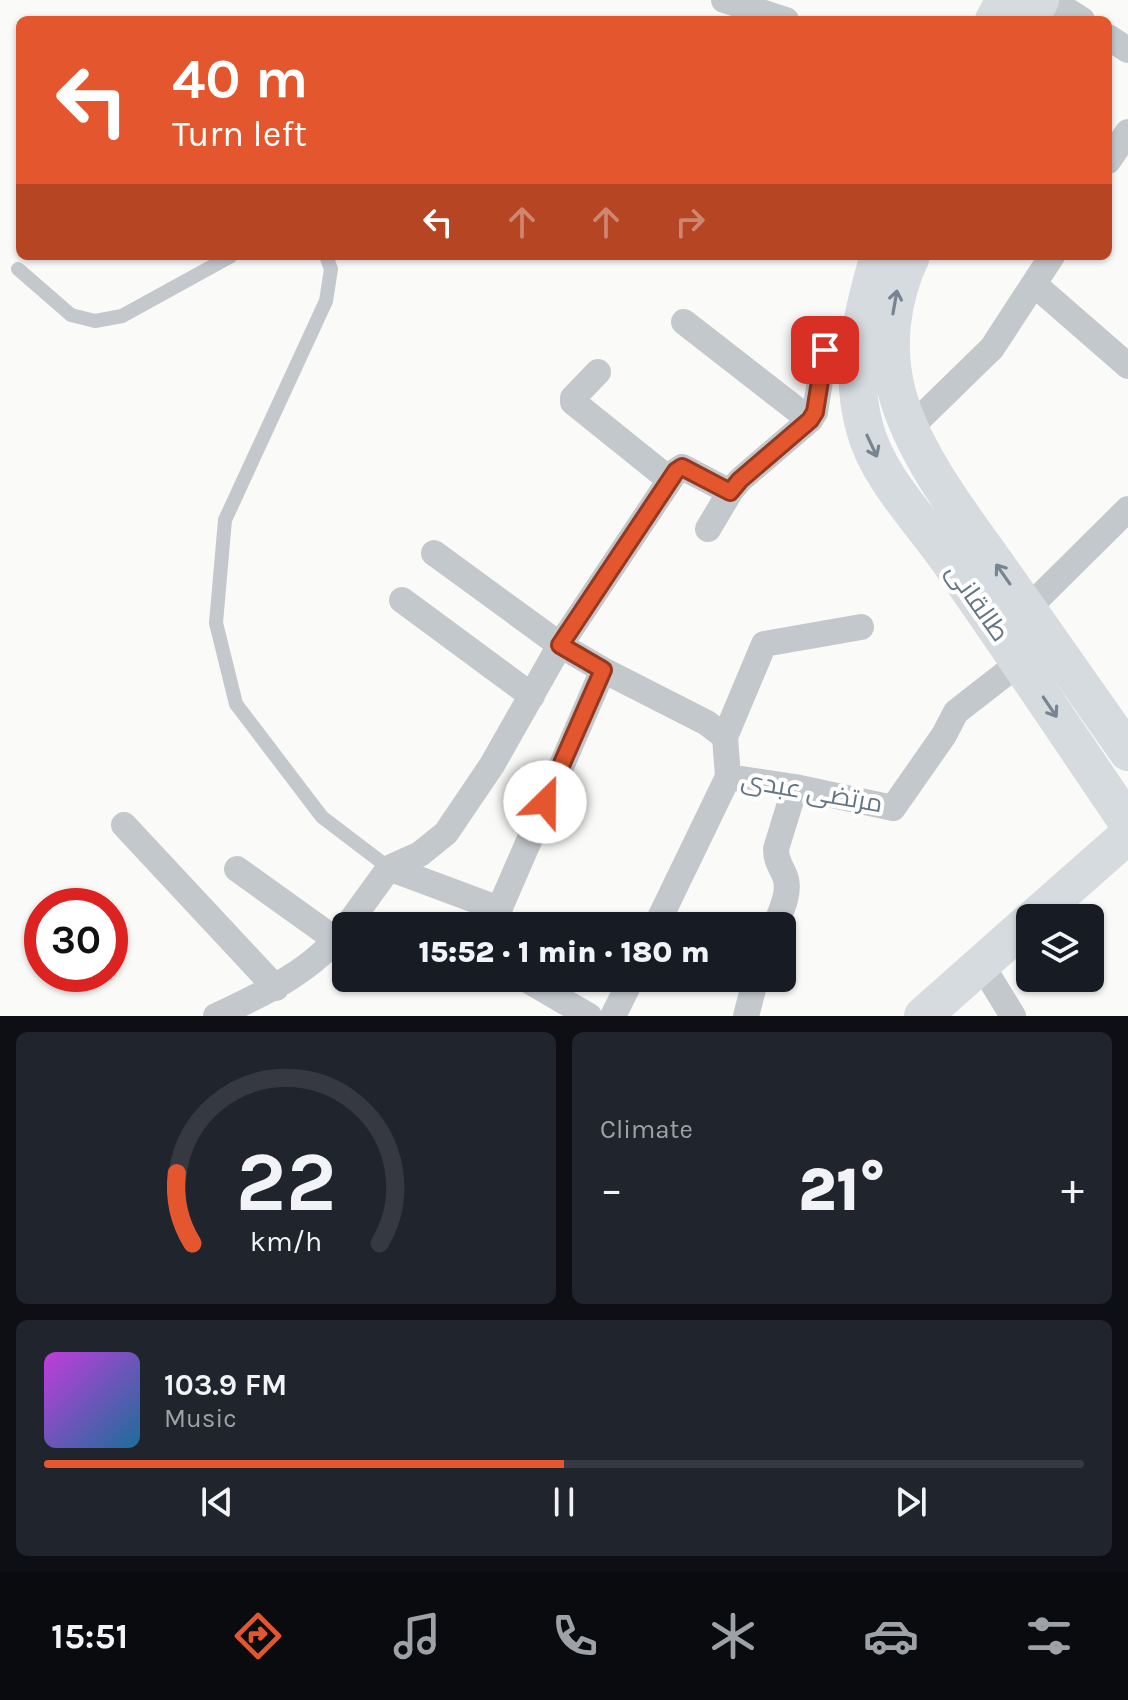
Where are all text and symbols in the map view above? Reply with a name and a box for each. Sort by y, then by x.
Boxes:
text: 40 m [172,46,308,111]
icon: left [40,48,144,152]
text: Turn left [172,113,307,155]
icon: left [416,200,460,244]
icon: ahead [500,200,544,244]
icon: ahead [584,200,628,244]
icon: right [668,200,712,244]
one-way arrow [888,290,903,316]
pin [791,316,859,384]
icon: arrive [803,328,847,372]
one-way arrow [865,433,880,457]
street label: طالقانی [940,557,1016,647]
one-way arrow [995,563,1011,585]
one-way arrow [1041,695,1058,717]
position arrow [503,760,587,844]
street label: مرتضی عبدی [739,764,885,819]
speed limit sign: 30 [24,888,128,992]
map controls [1016,904,1104,992]
button: layers [1016,904,1104,992]
text: 15:52 · 1 min · 180 m [418,934,710,970]
text: Climate [600,1114,693,1145]
text: 22 [236,1134,336,1231]
text: 21° [798,1155,886,1225]
text: − [600,1164,623,1215]
text: + [1061,1164,1084,1215]
text: km/h [250,1225,322,1258]
text: 103.9 FM [164,1367,287,1403]
text: Music [164,1403,237,1434]
icon: previous [195,1480,239,1524]
icon: pause [542,1480,586,1524]
icon: next [889,1480,933,1524]
icon: directions [230,1608,286,1664]
icon: music [389,1608,445,1664]
icon: phone [547,1608,603,1664]
icon: climate [705,1608,761,1664]
icon: car [863,1608,919,1664]
icon: filters [1021,1608,1077,1664]
text: 15:51 [51,1615,128,1657]

